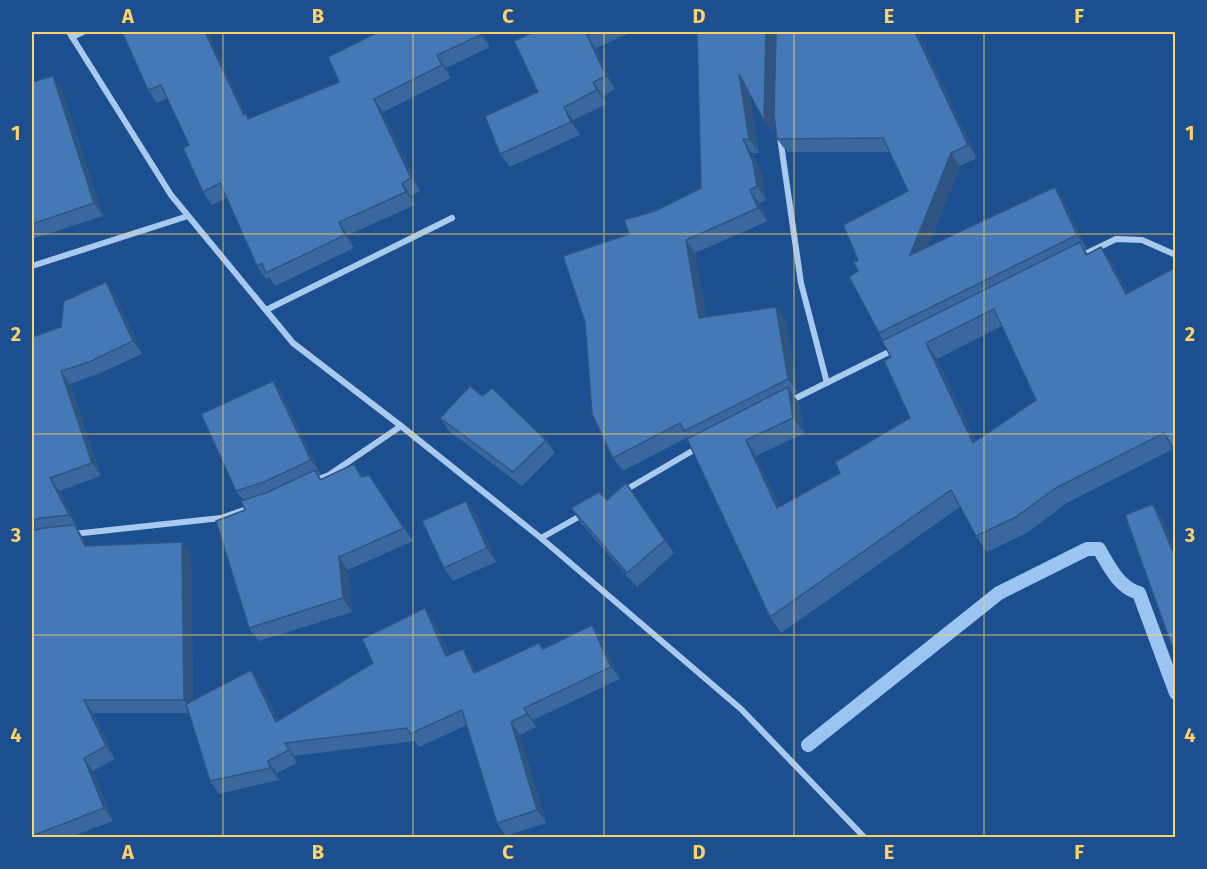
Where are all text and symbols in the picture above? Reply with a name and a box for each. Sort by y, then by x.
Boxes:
text: A [121,4,135,28]
text: B [312,4,324,28]
text: C [502,4,514,28]
text: D [692,4,706,28]
text: E [884,4,894,28]
text: F [1074,4,1084,28]
text: 1 [11,121,21,145]
text: 1 [1185,121,1195,145]
text: 2 [11,322,21,346]
text: 2 [1185,322,1195,346]
text: 3 [10,523,21,547]
text: 3 [1184,523,1195,547]
text: 4 [10,723,22,747]
text: 4 [1184,723,1196,747]
text: A [121,840,135,864]
text: B [312,840,324,864]
text: C [502,840,514,864]
text: D [692,840,706,864]
text: E [884,840,894,864]
text: F [1074,840,1084,864]

